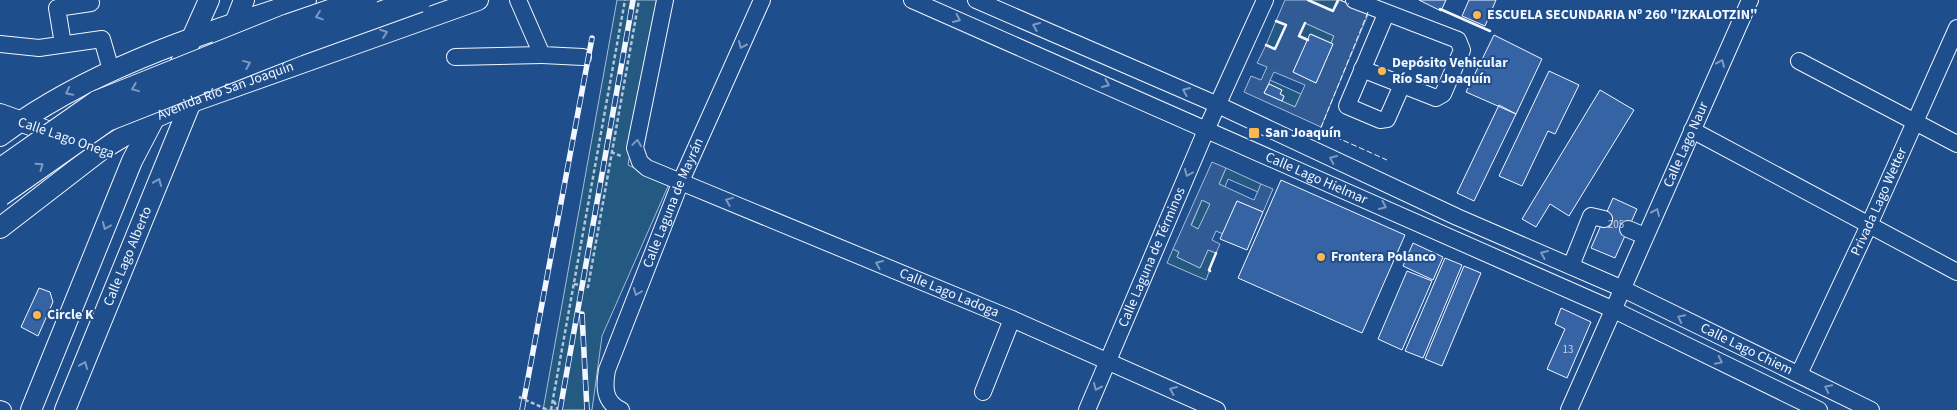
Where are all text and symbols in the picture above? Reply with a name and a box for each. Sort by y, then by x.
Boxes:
place label: ESCUELA SECUNDARIA Nº 260 "IZKALOTZIN" [1487,5,1757,25]
marker: ESCUELA SECUNDARIA Nº 260 "IZKALOTZIN" [1471,9,1483,21]
one-way arrow [315,10,324,20]
one-way arrow [952,13,961,24]
one-way arrow [1033,22,1041,32]
one-way arrow [379,29,387,39]
one-way arrow [738,40,749,49]
place label: Depósito Vehicular Río San Joaquín [1392,53,1508,89]
street label: Avenida Río San Joaquín [154,56,296,125]
one-way arrow [1715,59,1726,68]
one-way arrow [242,60,251,70]
marker: Depósito Vehicular Río San Joaquín [1376,65,1388,77]
one-way arrow [1101,78,1110,89]
one-way arrow [132,82,140,92]
one-way arrow [65,86,74,96]
one-way arrow [1182,86,1191,97]
street label: Calle Lago Naur [1658,99,1714,191]
street label: Calle Lago Onega [15,112,117,164]
place label: San Joaquín [1265,123,1341,143]
marker: San Joaquín [1247,126,1261,140]
street label: Calle Laguna de Mayrán [638,135,709,271]
one-way arrow [631,139,642,147]
street label: Privada Lago Wetter [1846,144,1912,259]
street label: Calle Lago Hielmar [1262,147,1371,210]
one-way arrow [1329,154,1338,165]
one-way arrow [34,163,44,172]
one-way arrow [1184,168,1195,177]
one-way arrow [151,178,162,187]
street label: Calle Laguna de Términos [1113,184,1191,330]
one-way arrow [725,197,734,208]
one-way arrow [1378,200,1387,211]
street label: Calle Lago Alberto [99,203,157,309]
one-way arrow [1649,208,1660,217]
house number: 205 [1608,217,1624,232]
one-way arrow [101,221,112,230]
place label: Frontera Polanco [1331,247,1436,267]
one-way arrow [1541,250,1549,260]
marker: Frontera Polanco [1315,251,1327,263]
one-way arrow [875,259,884,270]
street label: Calle Lago Ladoga [896,263,1002,323]
one-way arrow [633,287,644,296]
place label: Circle K [47,305,94,325]
marker: Circle K [31,309,43,321]
one-way arrow [1678,314,1687,324]
street label: Calle Lago Chiem [1697,318,1796,380]
house number: 13 [1563,342,1573,357]
one-way arrow [1714,355,1723,365]
one-way arrow [77,361,88,370]
one-way arrow [1092,382,1103,391]
one-way arrow [1824,385,1833,395]
one-way arrow [1169,386,1178,397]

